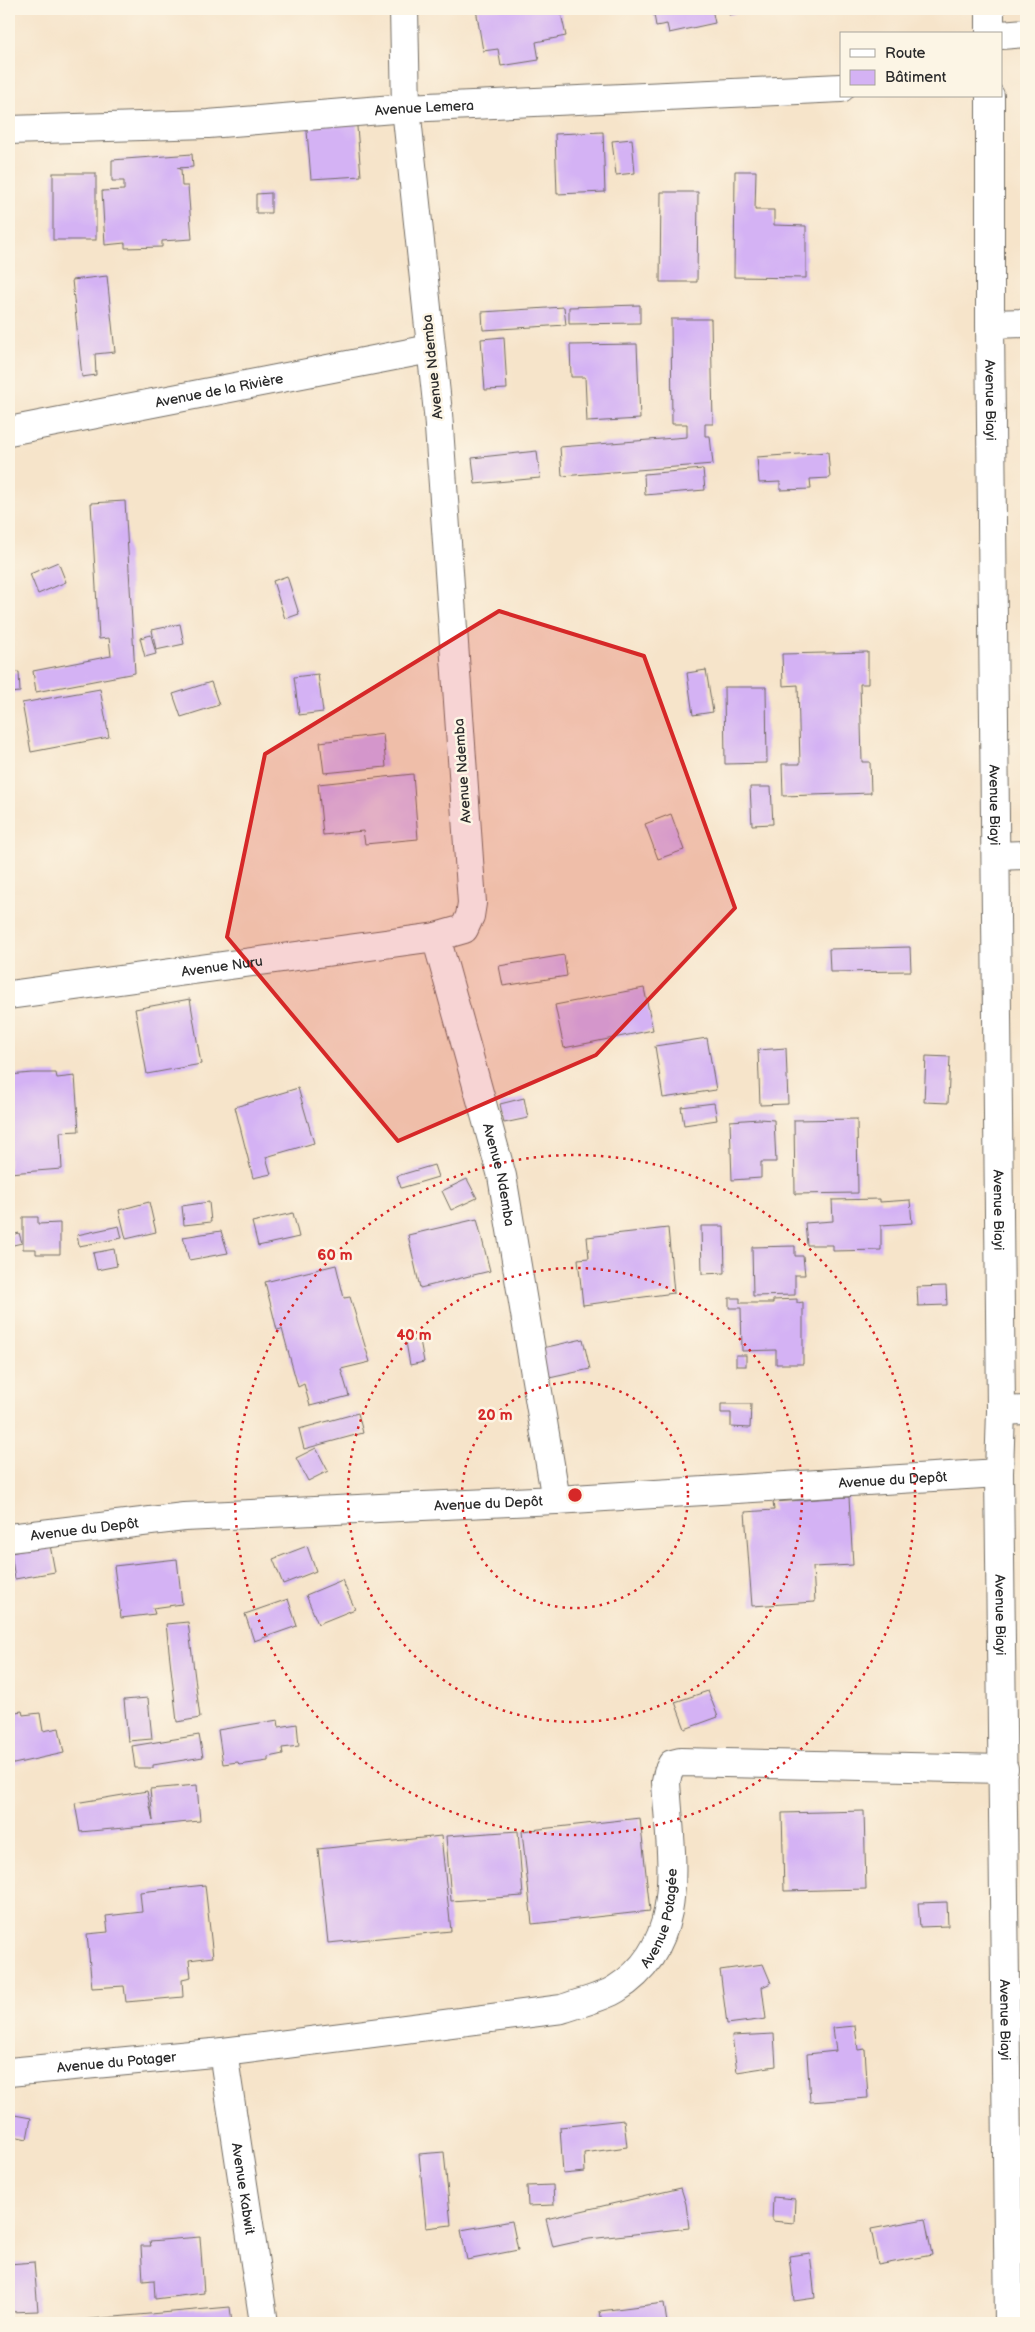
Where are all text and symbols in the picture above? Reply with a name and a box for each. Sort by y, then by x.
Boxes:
legend [840,32,1002,98]
text: Route [885,44,926,63]
text: Bâtiment [885,68,947,87]
street label: Avenue Lemera [374,97,474,120]
street label: Avenue Ndemba [419,314,446,420]
street label: Avenue Biayi [981,359,999,441]
street label: Avenue de la Rivière [154,370,285,411]
street label: Avenue Ndemba [450,718,475,824]
street label: Avenue Biayi [985,764,1003,846]
street label: Avenue Nuru [180,953,264,981]
street label: Avenue Ndemba [479,1121,518,1228]
street label: Avenue Biayi [990,1169,1007,1251]
text: 60 m [317,1246,353,1265]
text: 40 m [396,1326,432,1345]
text: 20 m [478,1406,513,1425]
street label: Avenue du Depôt [838,1468,948,1492]
centre of rings [566,1486,584,1504]
street label: Avenue du Depôt [434,1493,544,1515]
street label: Avenue du Depôt [29,1514,140,1544]
street label: Avenue Biayi [991,1574,1009,1656]
street label: Avenue Potagée [637,1868,680,1971]
street label: Avenue Biayi [996,1979,1014,2061]
street label: Avenue du Potager [56,2048,178,2076]
street label: Avenue Kabwit [228,2142,259,2236]

